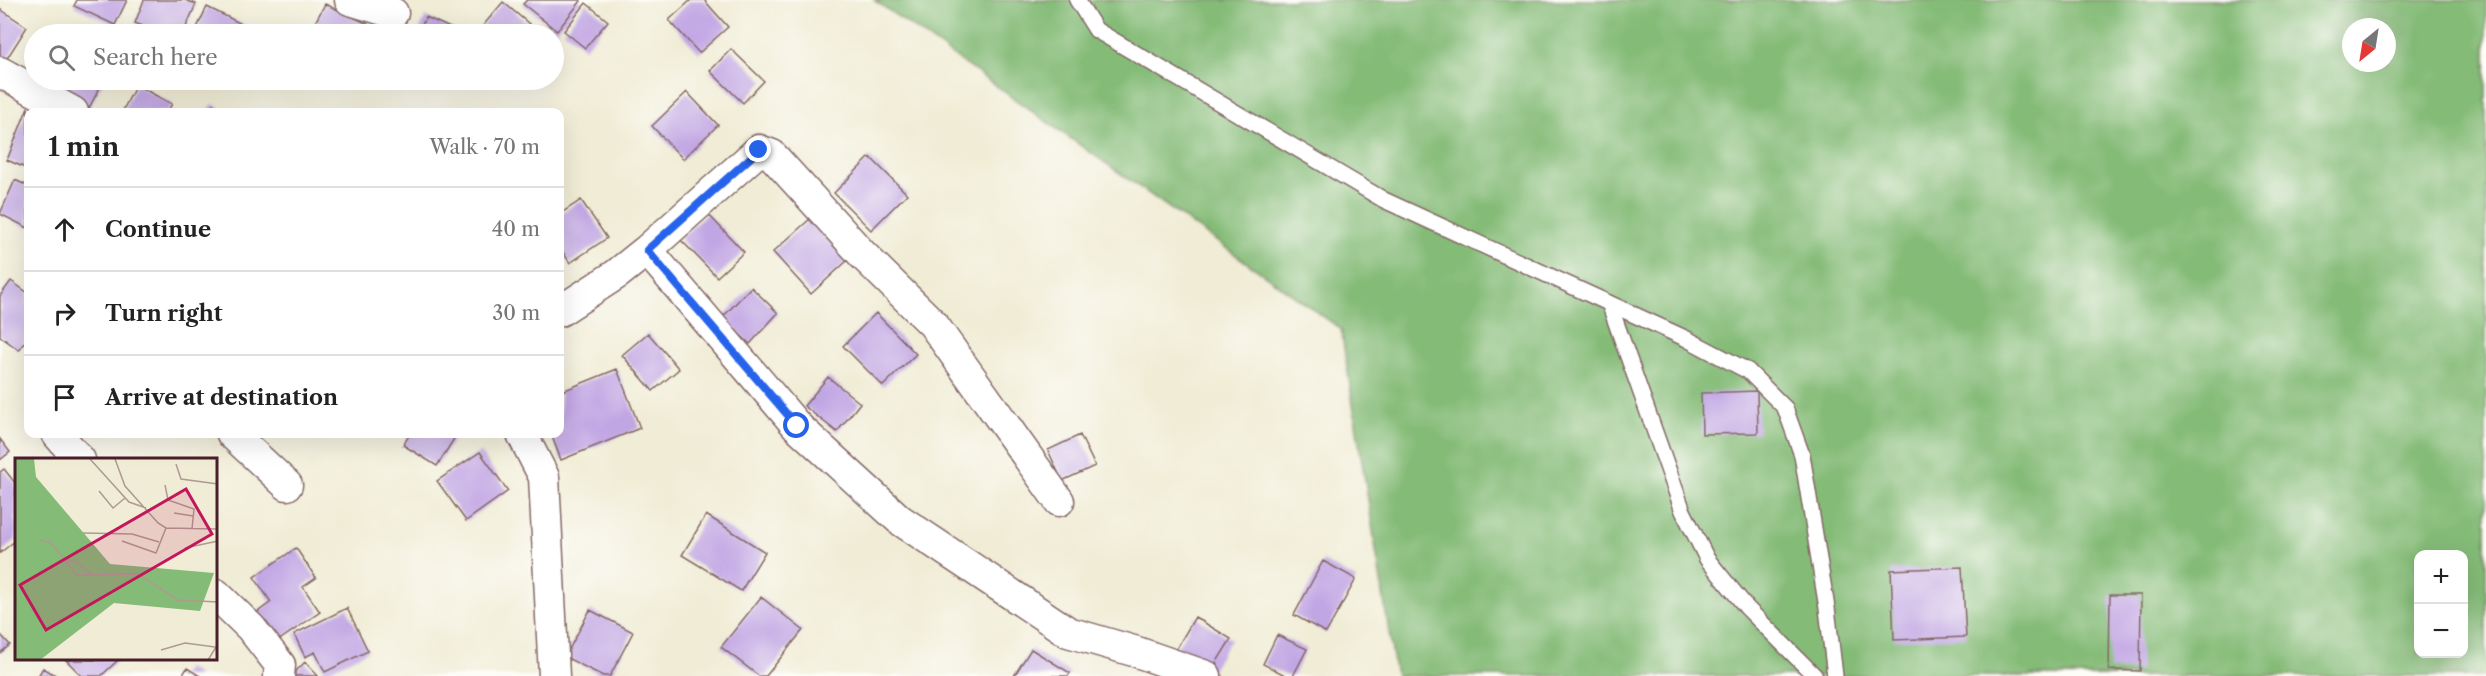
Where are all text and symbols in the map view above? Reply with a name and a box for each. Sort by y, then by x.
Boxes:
north arrow [2342,18,2396,72]
search box [24,24,564,90]
icon: search [45,41,78,74]
text: Search here [93,44,218,71]
text: 1 min [48,131,119,163]
text: Walk · 70 m [429,135,540,159]
route end [745,136,771,162]
icon: ahead [48,213,81,246]
text: Continue [105,216,211,243]
text: 40 m [492,217,540,241]
icon: right [48,297,81,330]
text: Turn right [105,300,223,327]
text: 30 m [492,301,540,325]
icon: arrive [48,381,81,414]
text: Arrive at destination [105,384,338,411]
route start [783,412,809,438]
inset map [15,458,218,661]
map controls [2414,550,2468,658]
button: + [2414,550,2468,604]
button: − [2414,604,2468,658]

